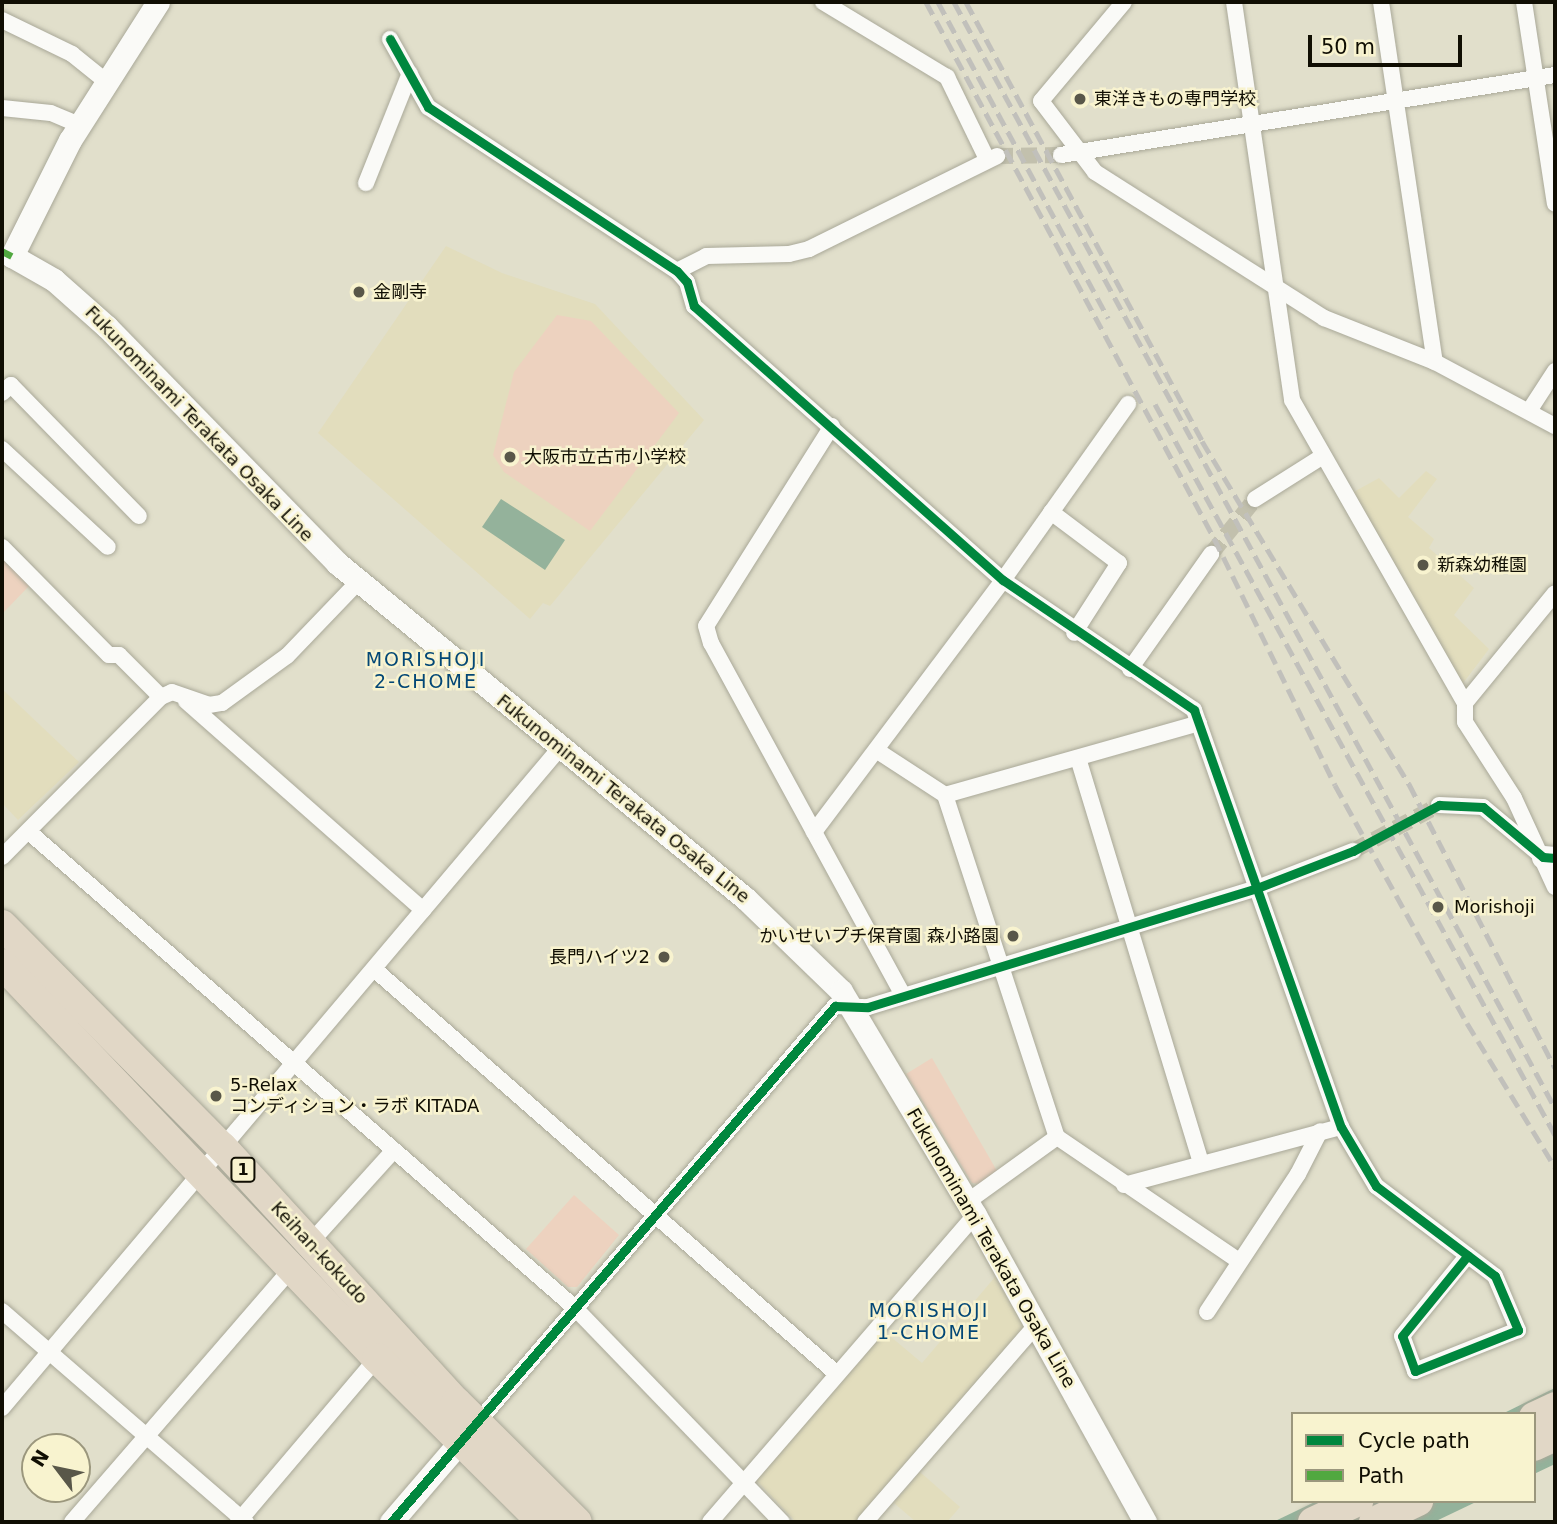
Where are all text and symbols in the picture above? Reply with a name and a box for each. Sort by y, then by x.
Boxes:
scale bar [1312,21,1466,65]
text: 50 m [1321,35,1375,59]
place label: 東洋きもの専門学校 [1094,88,1256,110]
marker: 東洋きもの専門学校 [1072,91,1088,107]
place label: 金剛寺 [373,281,427,303]
marker: 金剛寺 [351,284,367,300]
street label: Fukunominami Terakata Osaka Line [80,302,318,546]
place label: 大阪市立古市小学校 [524,446,686,468]
marker: 大阪市立古市小学校 [502,449,518,465]
place label: 新森幼稚園 [1437,554,1527,576]
marker: 新森幼稚園 [1415,557,1431,573]
district label: MORISHOJI 2-CHOME [367,649,485,693]
street label: Fukunominami Terakata Osaka Line [492,690,754,908]
place label: Morishoji [1454,896,1535,918]
marker: Morishoji [1428,897,1448,917]
place label: かいせいプチ保育園 森小路園 [759,925,999,947]
marker: かいせいプチ保育園 森小路園 [1005,928,1021,944]
place label: 長門ハイツ2 [549,946,650,968]
marker: 長門ハイツ2 [656,949,672,965]
place label: 5-Relax コンディション・ラボ KITADA [230,1075,481,1118]
marker: 5-Relax コンディション・ラボ KITADA [208,1088,224,1104]
street label: Fukunominami Terakata Osaka Line [902,1104,1080,1392]
road number: 1 [229,1158,257,1182]
street label: Keihan-kokudo [266,1197,372,1309]
district label: MORISHOJI 1-CHOME [870,1300,988,1344]
legend [1291,1412,1536,1503]
text: Cycle path [1358,1429,1470,1453]
north arrow [21,1433,91,1503]
text: N [26,1445,53,1471]
text: Path [1358,1464,1404,1488]

